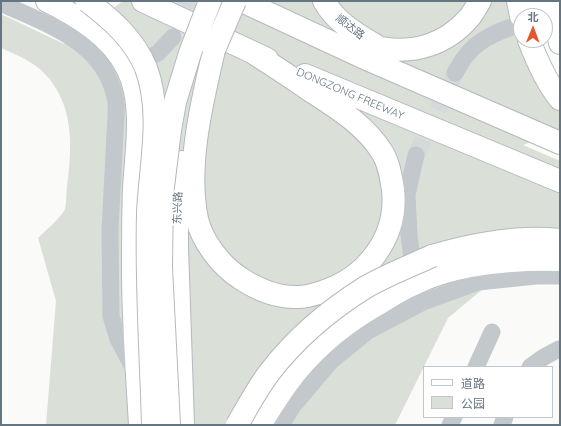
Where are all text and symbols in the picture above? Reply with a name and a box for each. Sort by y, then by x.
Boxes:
north arrow [513,8,553,48]
text: 北 [528,10,539,24]
street label: 顺达路 [333,12,367,42]
street label: DONGZONG FREEWAY [294,65,406,123]
street label: 东兴路 [171,191,185,225]
legend [423,366,553,418]
text: 道路 [461,376,485,391]
text: 公园 [461,396,485,411]

